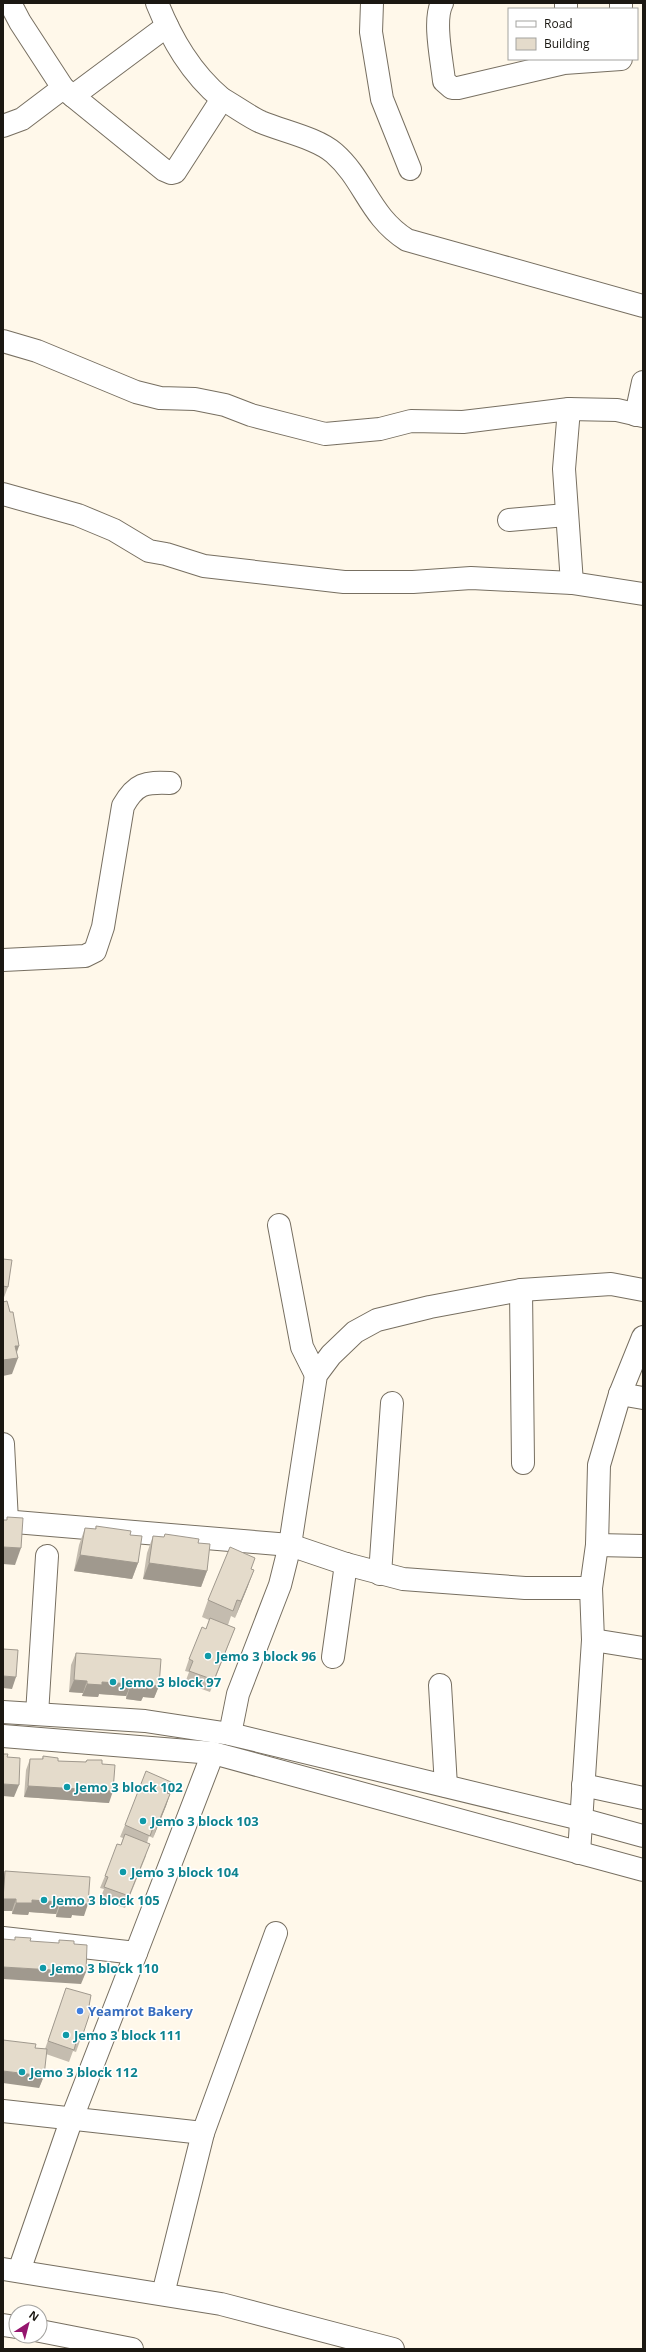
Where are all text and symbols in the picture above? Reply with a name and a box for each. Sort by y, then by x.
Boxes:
legend [508,8,638,60]
text: Road [544,15,573,32]
text: Building [544,35,590,52]
place label: Jemo 3 block 96 [215,1647,317,1665]
marker: Jemo 3 block 96 [203,1651,213,1661]
place label: Jemo 3 block 97 [120,1673,222,1691]
marker: Jemo 3 block 97 [108,1677,118,1687]
place label: Jemo 3 block 102 [74,1778,183,1796]
marker: Jemo 3 block 102 [62,1782,72,1792]
place label: Jemo 3 block 103 [150,1812,259,1830]
marker: Jemo 3 block 103 [138,1816,148,1826]
place label: Jemo 3 block 104 [130,1863,239,1881]
marker: Jemo 3 block 104 [118,1867,128,1877]
place label: Jemo 3 block 105 [51,1891,160,1909]
marker: Jemo 3 block 105 [39,1895,49,1905]
place label: Jemo 3 block 110 [50,1959,159,1977]
marker: Jemo 3 block 110 [38,1963,48,1973]
place label: Yeamrot Bakery [88,2002,194,2020]
marker: Yeamrot Bakery [75,2006,85,2016]
place label: Jemo 3 block 111 [73,2026,182,2044]
marker: Jemo 3 block 111 [61,2030,71,2040]
place label: Jemo 3 block 112 [29,2063,138,2081]
marker: Jemo 3 block 112 [17,2067,27,2077]
north arrow [8,2304,48,2344]
text: N [26,2307,42,2324]

